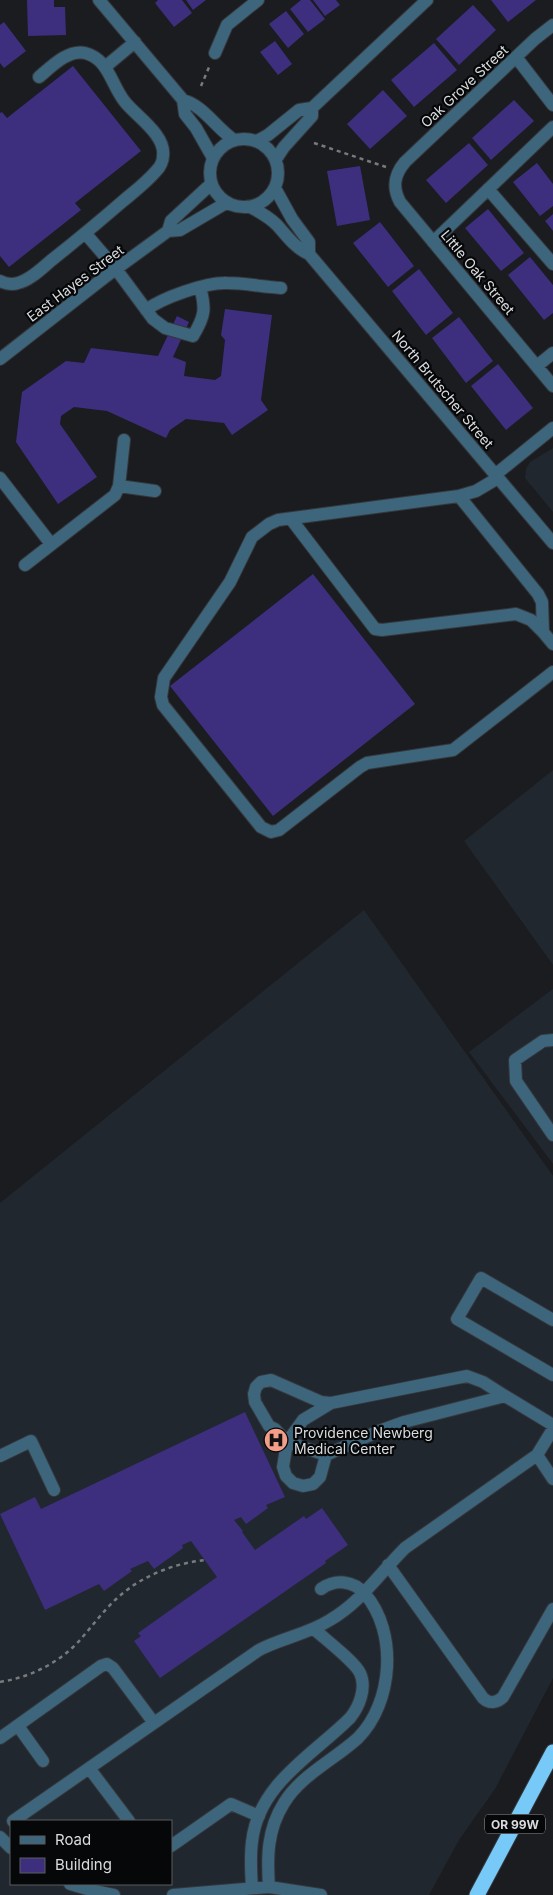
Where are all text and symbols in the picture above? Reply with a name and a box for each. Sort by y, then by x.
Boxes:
street label: Oak Grove Street [417,41,511,131]
street label: Little Oak Street [438,226,519,318]
street label: East Hayes Street [23,241,127,325]
street label: North Brutscher Street [389,326,498,452]
place label: Providence Newberg Medical Center [294,1424,433,1457]
hospital icon: Providence Newberg Medical Center [263,1427,289,1453]
road number: OR 99W [485,1815,545,1834]
legend [10,1820,172,1885]
text: Road [55,1830,91,1849]
text: Building [55,1855,112,1874]

